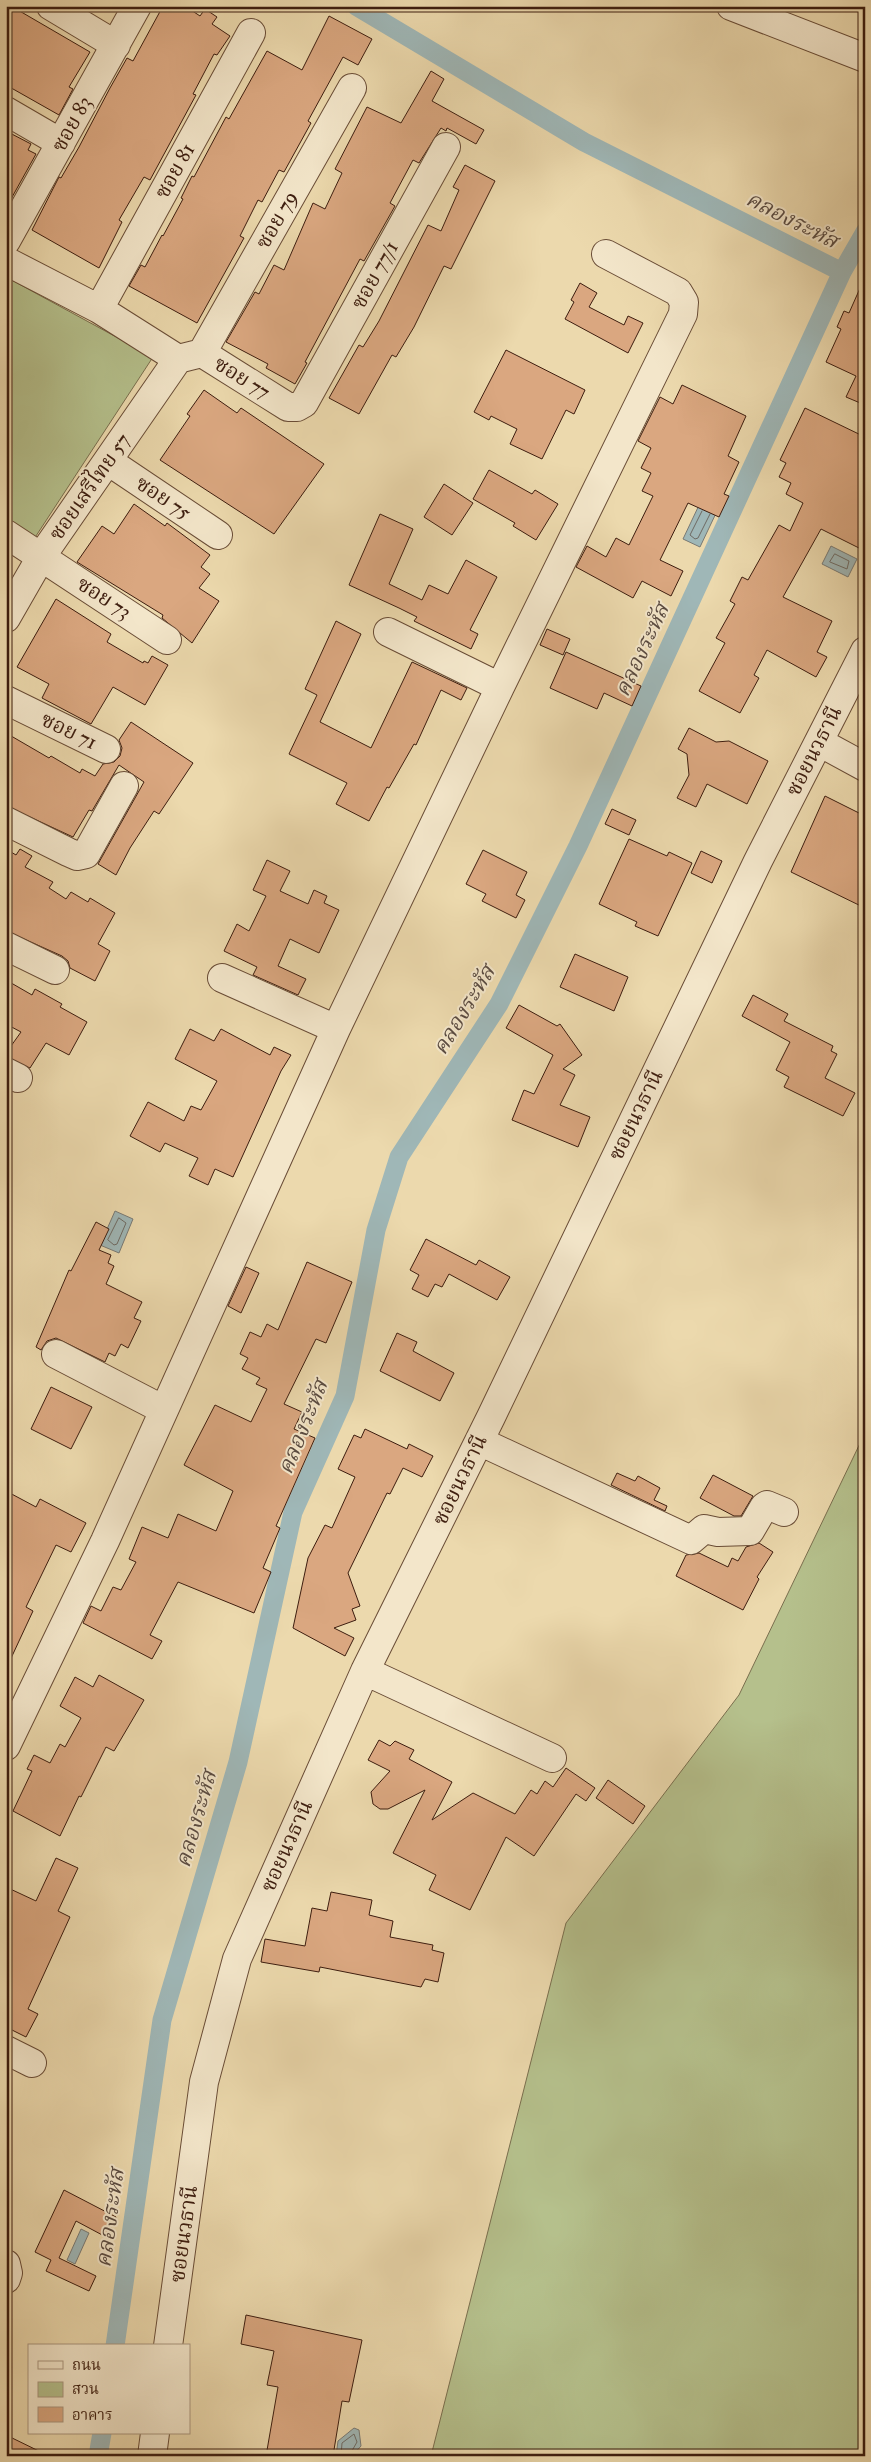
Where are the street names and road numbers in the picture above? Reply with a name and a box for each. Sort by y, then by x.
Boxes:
street label: ซอย 83 [46,91,98,157]
street label: ซอย 81 [149,139,201,203]
street label: ซอย 79 [250,186,304,254]
street label: ซอย 77/1 [345,236,405,314]
street label: ซอย 77 [209,350,275,406]
street label: ซอยเสรีไทย 57 [42,427,137,546]
street label: ซอย 75 [130,470,196,527]
street label: ซอย 73 [72,570,136,626]
street label: ซอยนวธานี [780,701,848,801]
street label: ซอย 71 [37,706,101,756]
street label: ซอยนวธานี [602,1065,670,1165]
street label: ซอยนวธานี [426,1430,494,1530]
street label: ซอยนวธานี [255,1796,319,1896]
street label: ซอยนวธานี [164,2184,204,2284]

